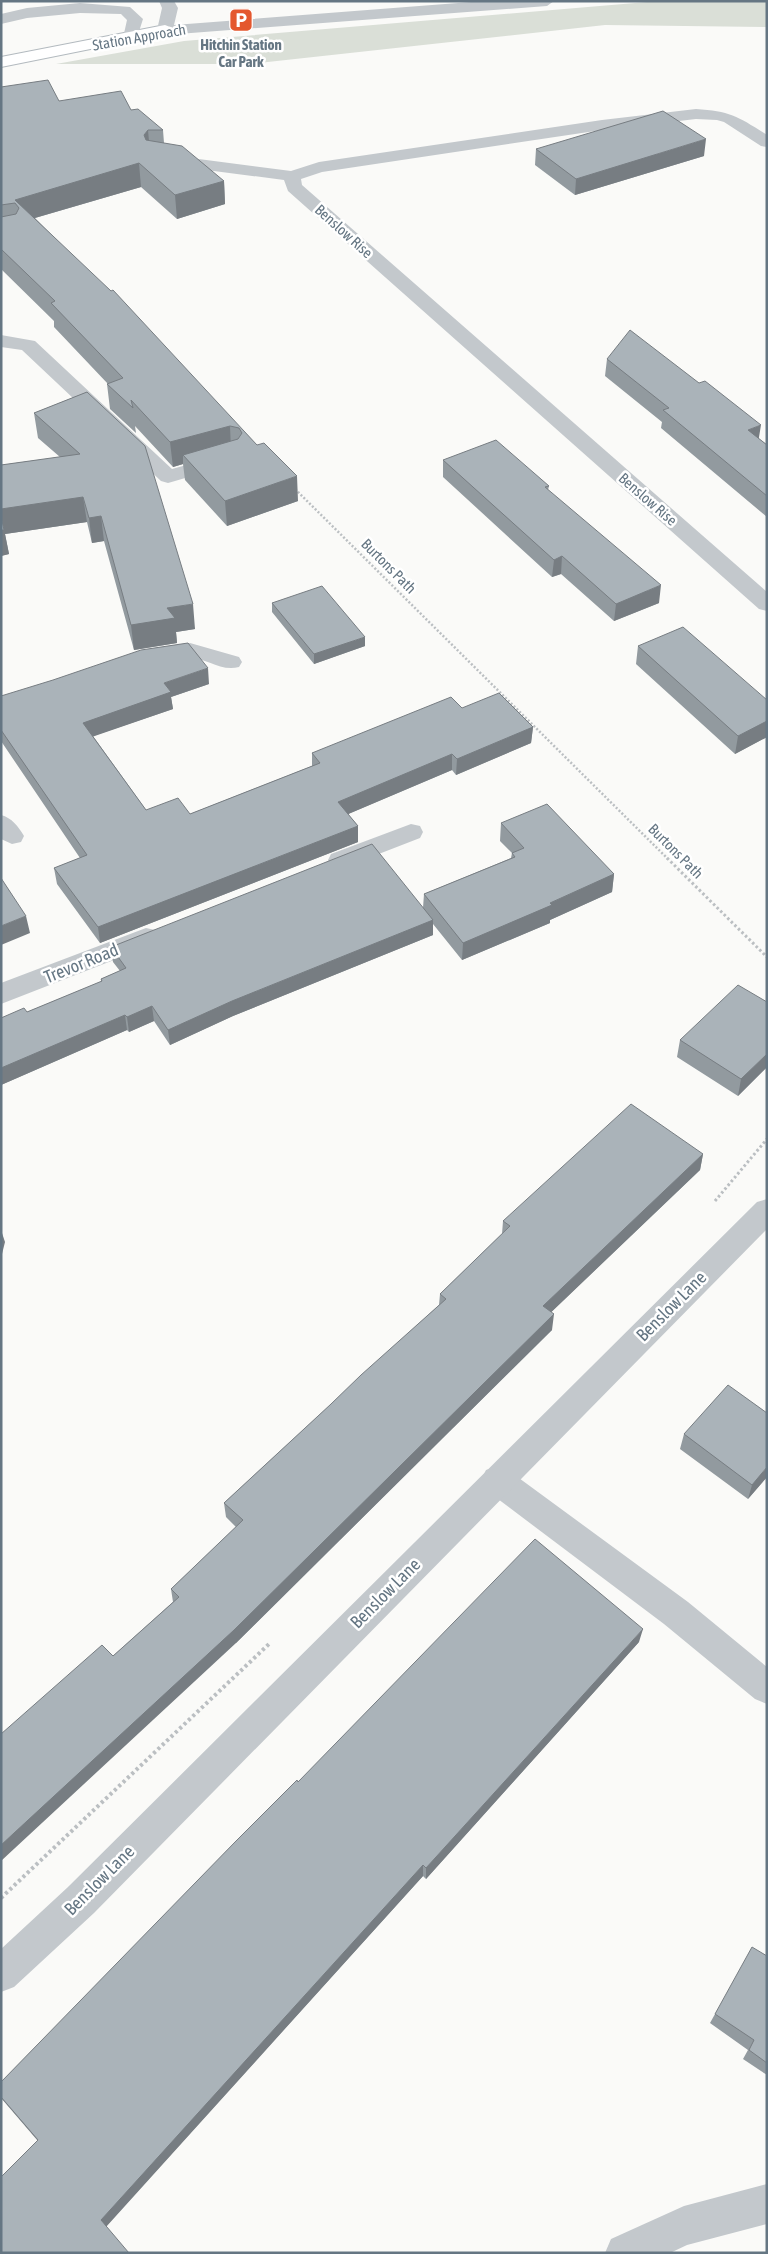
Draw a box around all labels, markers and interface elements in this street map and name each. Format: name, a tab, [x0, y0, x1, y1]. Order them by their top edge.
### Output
parking icon: Hitchin Station Car Park	[228, 7, 254, 33]
street label: Station Approach	[91, 20, 187, 54]
place label: Hitchin Station Car Park	[200, 36, 282, 70]
street label: Benslow Rise	[312, 201, 376, 261]
street label: Benslow Rise	[616, 469, 681, 529]
street label: Burtons Path	[358, 535, 420, 597]
street label: Burtons Path	[645, 820, 707, 882]
street label: Trevor Road	[41, 939, 121, 987]
street label: Benslow Lane	[632, 1267, 710, 1345]
street label: Benslow Lane	[346, 1554, 424, 1632]
street label: Benslow Lane	[60, 1841, 138, 1919]

